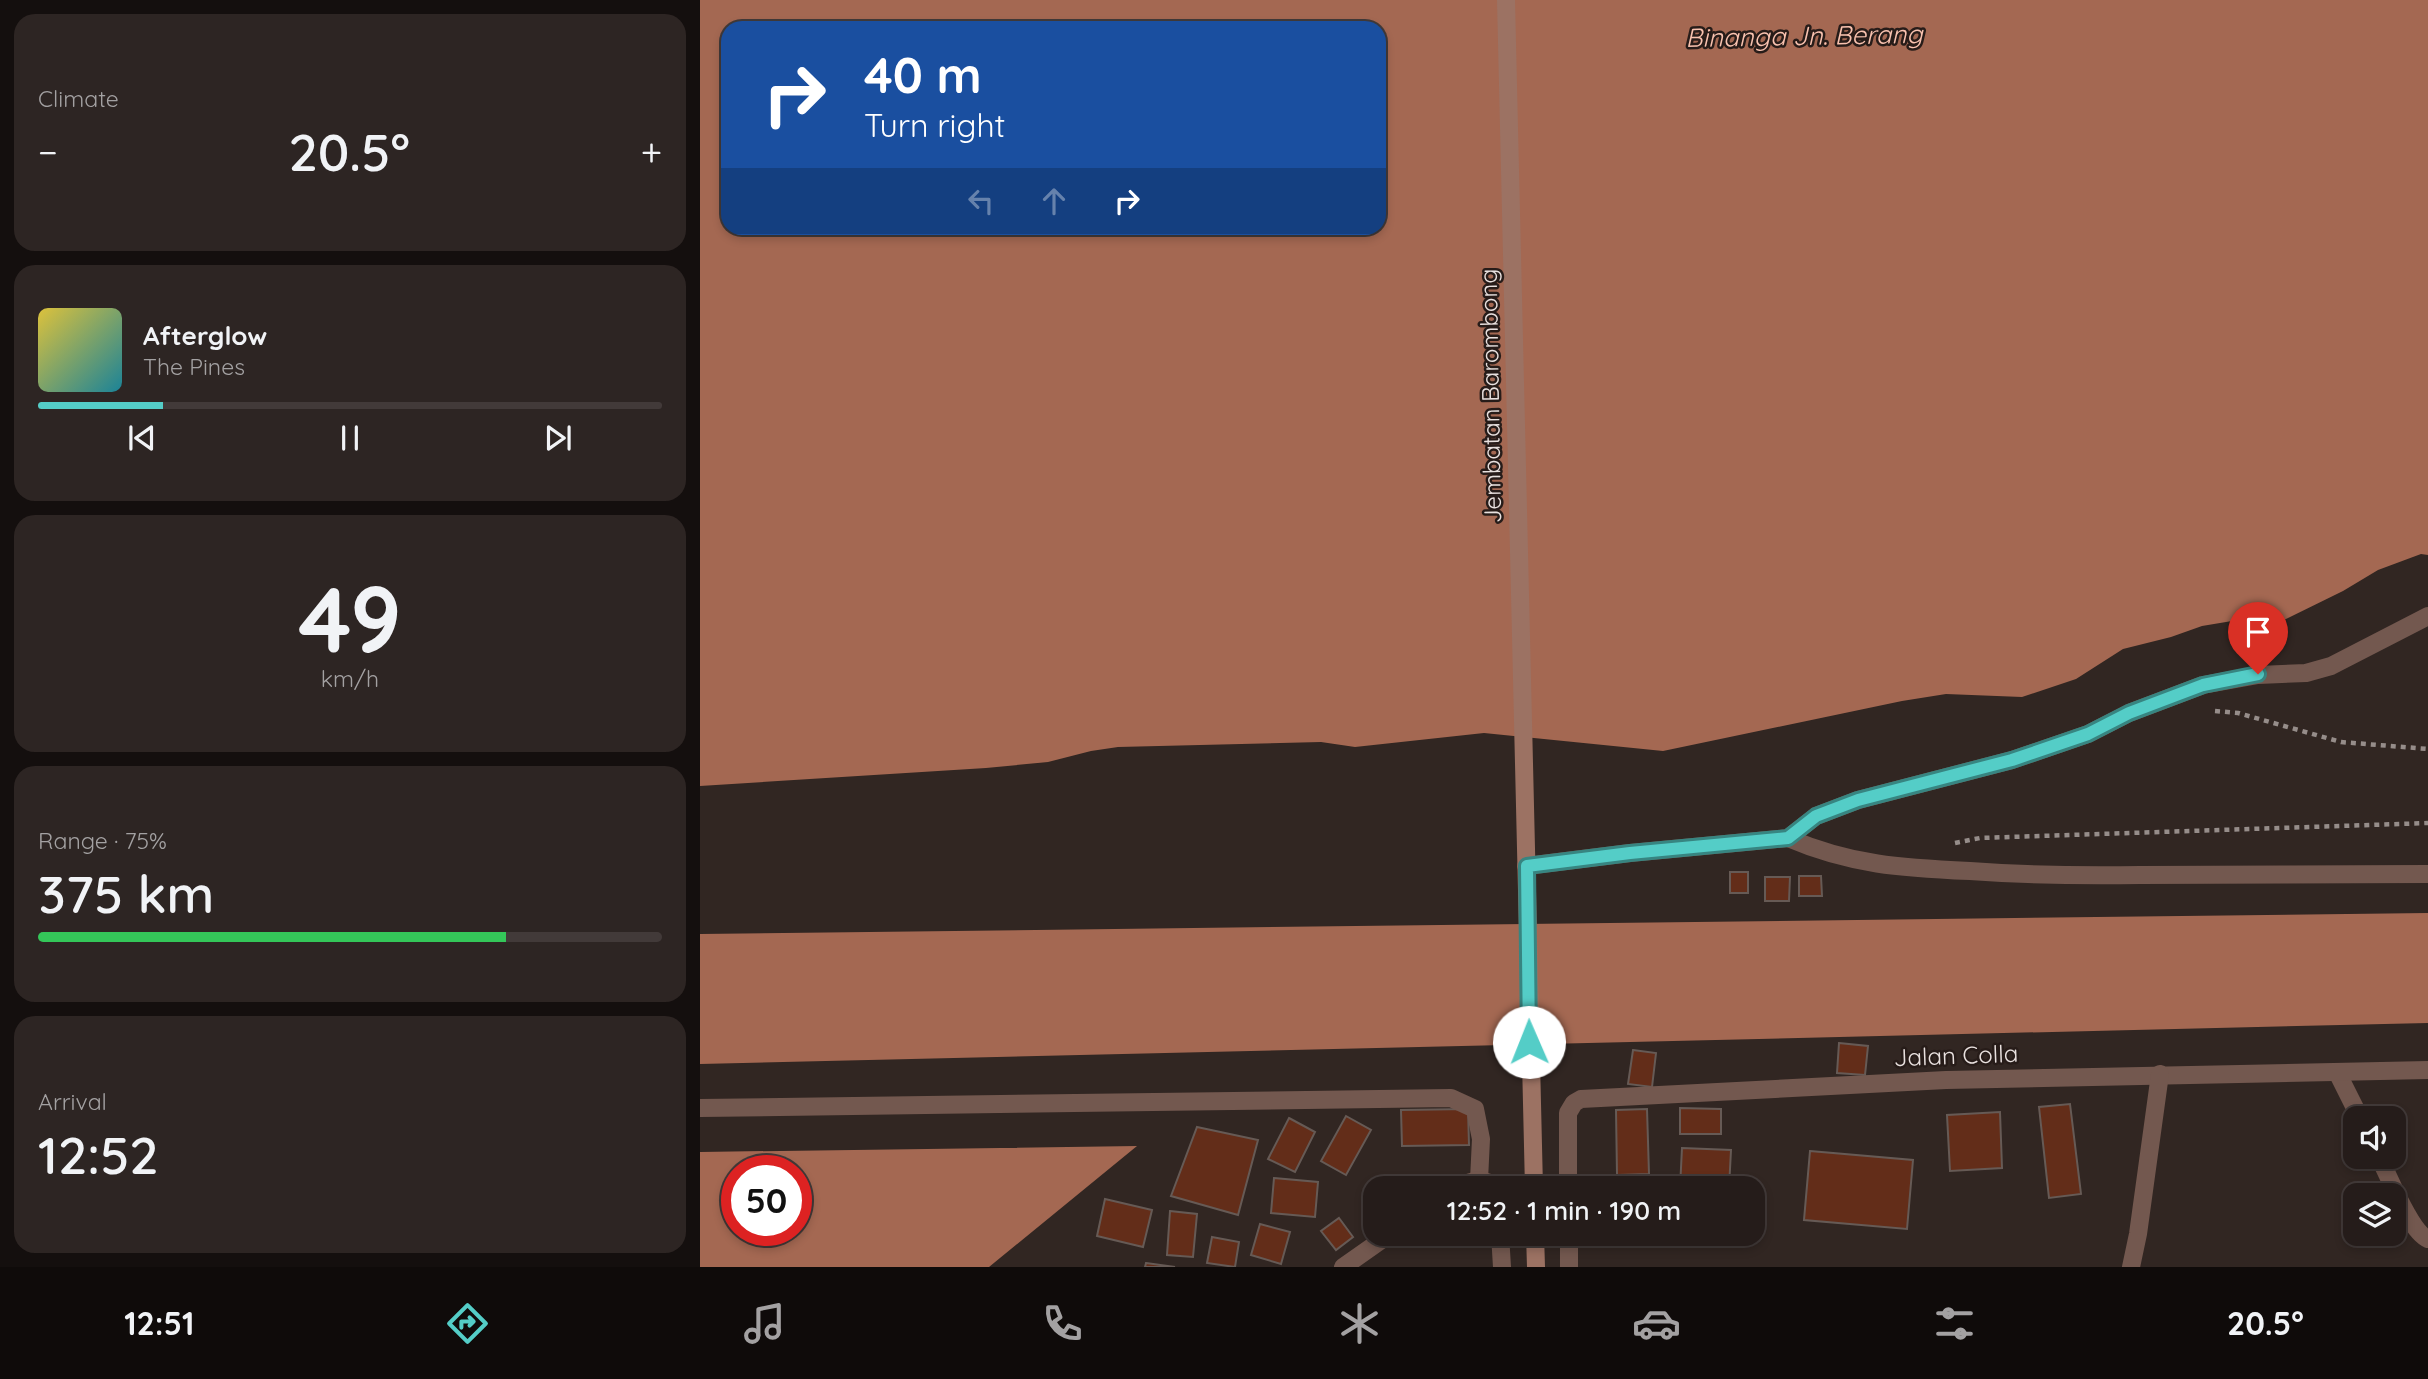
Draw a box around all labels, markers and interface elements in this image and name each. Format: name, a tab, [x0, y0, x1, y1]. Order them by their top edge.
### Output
water label: Binanga Jn. Berang	[1685, 17, 1925, 54]
text: 40 m	[864, 44, 982, 105]
icon: right	[749, 49, 840, 140]
text: Climate	[38, 84, 119, 113]
text: Turn right	[864, 105, 1005, 145]
text: 20.5°	[288, 119, 410, 184]
text: −	[38, 128, 58, 176]
text: +	[641, 128, 662, 176]
icon: left	[962, 182, 1000, 220]
icon: ahead	[1035, 182, 1073, 220]
icon: right	[1108, 182, 1146, 220]
street label: Jembatan Barombong	[1473, 269, 1507, 524]
text: Afterglow	[143, 319, 267, 352]
text: The Pines	[143, 352, 245, 381]
icon: previous	[123, 419, 161, 457]
icon: pause	[331, 419, 369, 457]
icon: next	[539, 419, 577, 457]
text: 49	[298, 561, 402, 675]
pin	[2228, 602, 2288, 674]
icon: arrive	[2239, 613, 2277, 651]
text: km/h	[321, 664, 379, 693]
text: Range · 75%	[38, 826, 167, 855]
text: 375 km	[38, 861, 214, 926]
position arrow	[1492, 1005, 1566, 1079]
street label: Jalan Colla	[1893, 1038, 2019, 1072]
text: Arrival	[38, 1087, 107, 1116]
map controls	[2343, 1106, 2406, 1246]
button: sound	[2343, 1106, 2406, 1169]
text: 12:52	[38, 1122, 159, 1187]
speed limit sign: 50	[721, 1155, 812, 1246]
button: layers	[2343, 1183, 2406, 1246]
text: 12:52 · 1 min · 190 m	[1447, 1194, 1681, 1227]
icon: directions	[443, 1299, 492, 1348]
icon: music	[740, 1299, 789, 1348]
icon: phone	[1038, 1299, 1087, 1348]
icon: climate	[1335, 1299, 1384, 1348]
icon: car	[1632, 1299, 1681, 1348]
icon: filters	[1930, 1299, 1979, 1348]
text: 12:51	[124, 1303, 194, 1343]
text: 20.5°	[2227, 1303, 2304, 1343]

